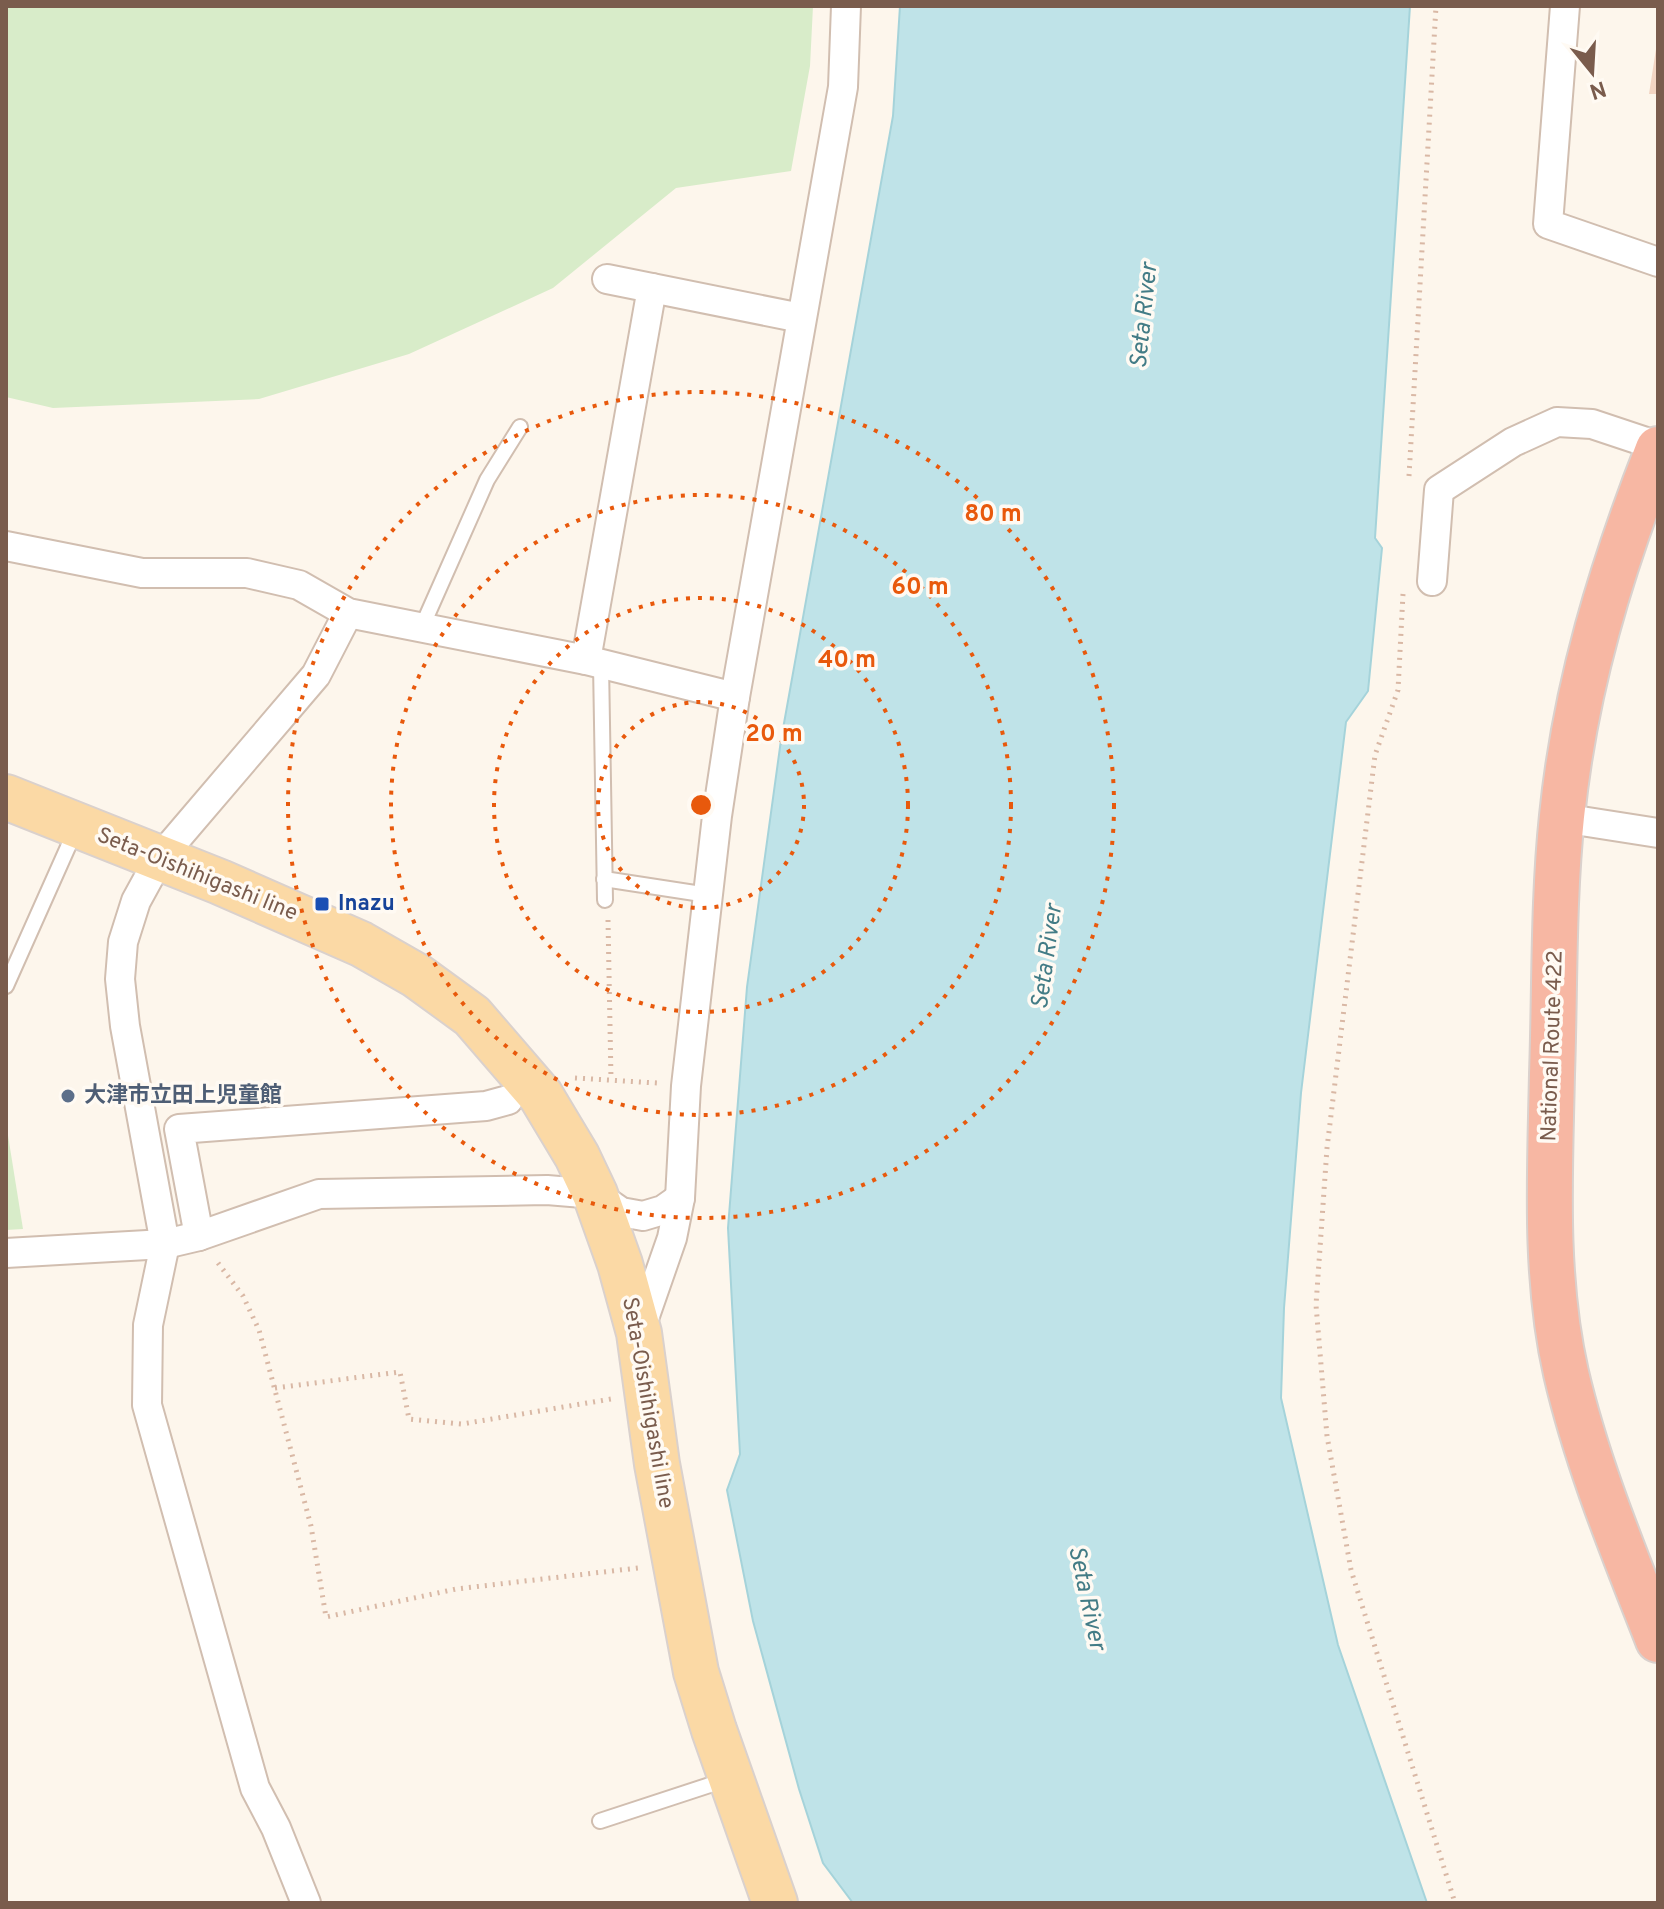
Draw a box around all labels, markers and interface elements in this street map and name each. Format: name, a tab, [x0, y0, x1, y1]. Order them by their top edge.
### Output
north arrow	[1552, 32, 1632, 112]
text: N	[1586, 73, 1609, 104]
water label: Seta River	[1125, 260, 1166, 370]
text: 80 m	[964, 500, 1022, 530]
text: 60 m	[891, 573, 949, 603]
text: 40 m	[818, 646, 876, 676]
text: 20 m	[745, 720, 803, 750]
centre of rings	[687, 791, 715, 819]
street label: Seta-Oishihigashi line	[93, 822, 301, 928]
place label: Inazu	[338, 891, 395, 918]
marker: Inazu	[313, 895, 331, 913]
water label: Seta River	[1026, 901, 1070, 1012]
street label: National Route 422	[1536, 950, 1570, 1142]
place label: 大津市立田上児童館	[84, 1083, 282, 1110]
marker: 大津市立田上児童館	[59, 1087, 77, 1105]
street label: Seta-Oishihigashi line	[615, 1295, 679, 1511]
water label: Seta River	[1060, 1543, 1112, 1655]

